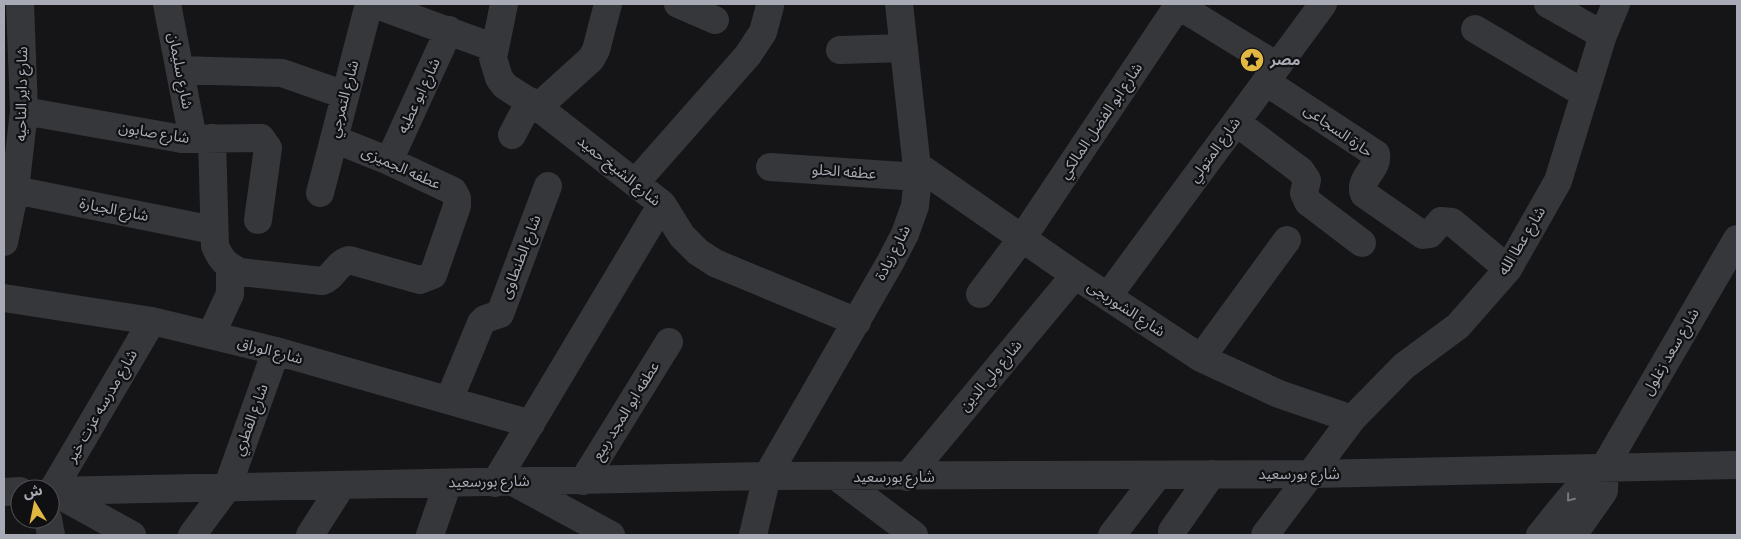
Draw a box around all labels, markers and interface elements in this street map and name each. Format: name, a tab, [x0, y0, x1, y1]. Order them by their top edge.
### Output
street label: شارع سليمان	[161, 31, 198, 111]
street label: شارع داير الناحيه	[11, 46, 34, 142]
place icon: مصر	[1239, 47, 1265, 73]
place label: مصر	[1269, 50, 1301, 71]
street label: شارع ابو عطيه	[392, 55, 447, 138]
street label: شارع التمرجي	[324, 58, 365, 140]
street label: شارع ابو الفضل المالكي	[1054, 59, 1149, 184]
street label: حارة السجاعى	[1299, 99, 1377, 163]
street label: شارع المتولي	[1184, 113, 1247, 188]
street label: شارع صابون	[117, 117, 191, 150]
street label: شارع الشيخ حميد	[572, 131, 665, 212]
street label: عطفه الجميزى	[358, 141, 444, 195]
street label: عطفه الحلو	[811, 159, 877, 185]
street label: شارع الجيارة	[77, 193, 151, 228]
street label: شارع عطا الله	[1493, 202, 1552, 280]
street label: شارع الطنطاوى	[495, 212, 548, 302]
street label: شارع زيادة	[870, 222, 917, 285]
street label: شارع الشوربجى	[1082, 276, 1169, 343]
street label: شارع سعد زغلول	[1638, 304, 1705, 400]
street label: شارع الوراق	[235, 332, 305, 371]
street label: شارع ولي الدين	[955, 335, 1028, 417]
street label: شارع مدرسه عزت خير	[61, 346, 144, 468]
street label: عطفه ابو المجد ربيع	[587, 357, 666, 465]
street label: شارع القطري	[228, 381, 275, 459]
street label: شارع بورسعيد	[1258, 464, 1340, 486]
street label: شارع بورسعيد	[853, 467, 935, 489]
street label: شارع بورسعيد	[448, 471, 530, 494]
north arrow	[10, 479, 60, 529]
text: ش	[22, 481, 44, 504]
one-way arrow	[1567, 492, 1575, 501]

